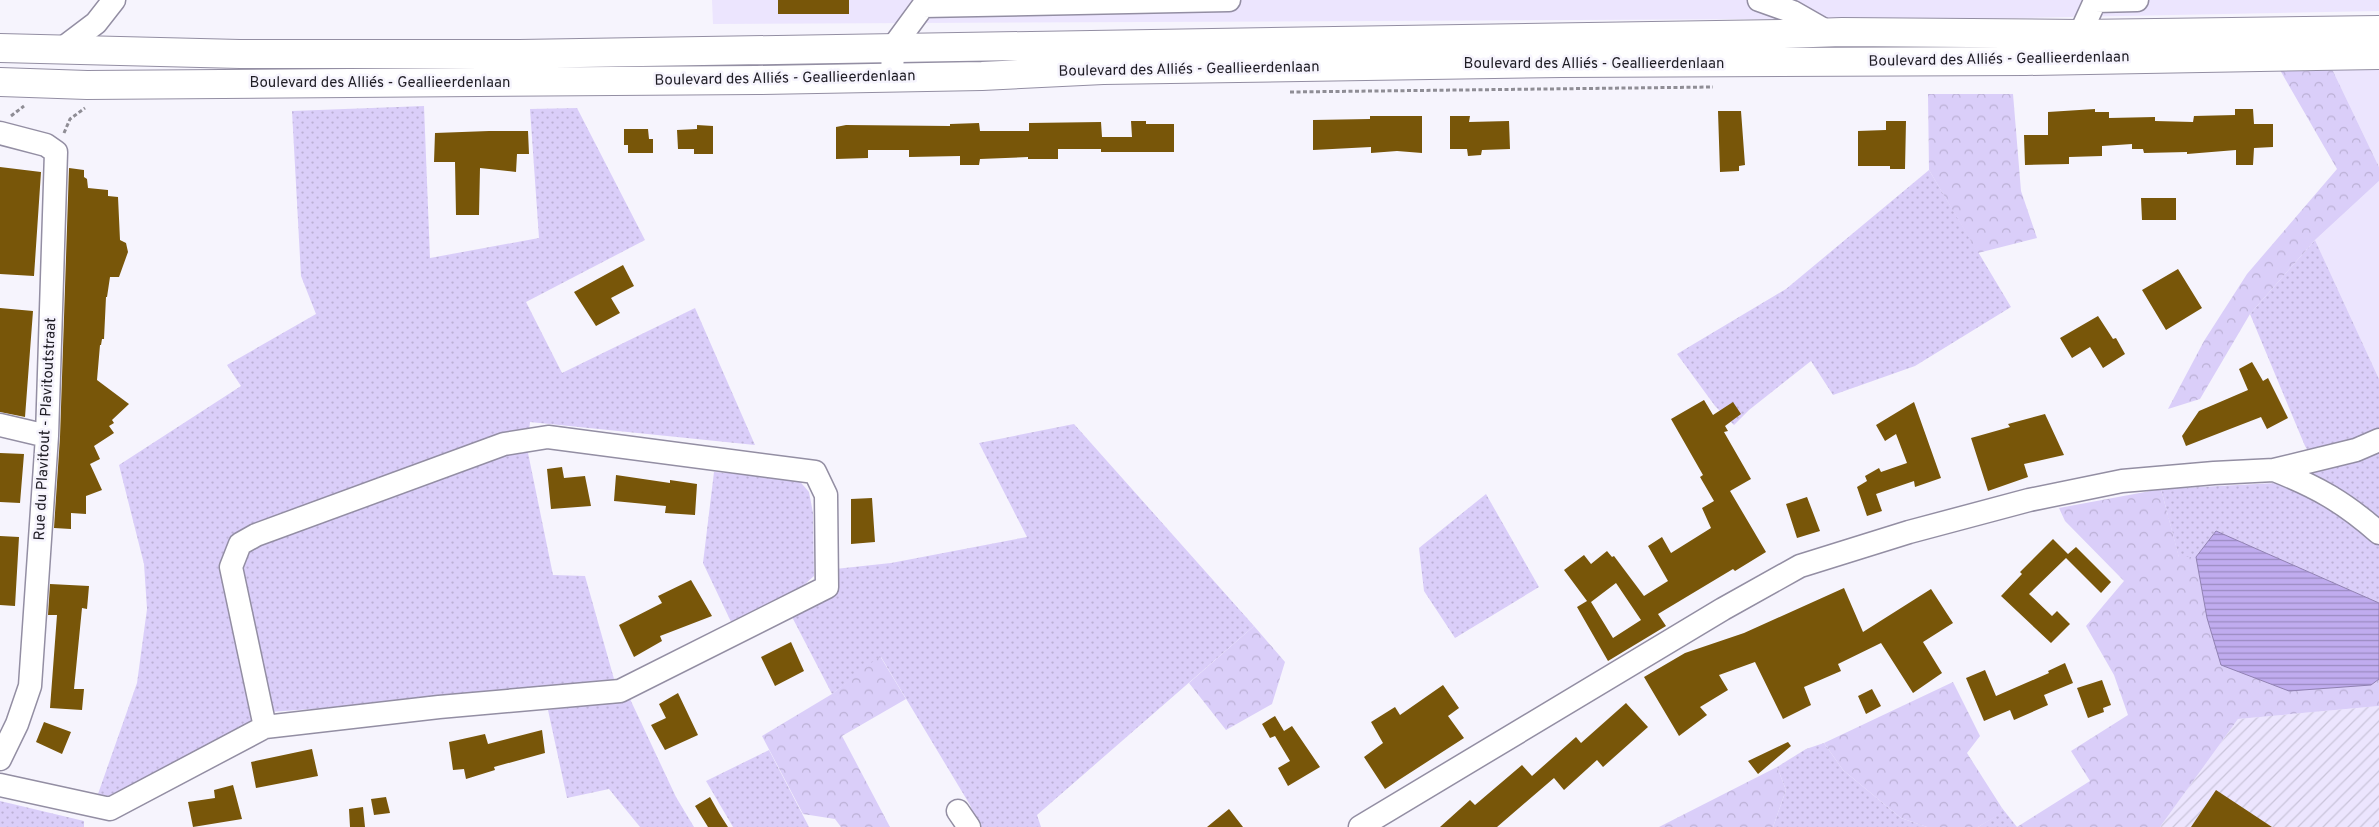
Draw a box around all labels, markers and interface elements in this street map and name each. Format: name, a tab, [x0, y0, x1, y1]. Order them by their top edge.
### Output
street label: Boulevard des Alliés - Geallieerdenlaan	[1868, 48, 2130, 72]
street label: Boulevard des Alliés - Geallieerdenlaan	[1463, 55, 1725, 74]
street label: Boulevard des Alliés - Geallieerdenlaan	[1058, 58, 1320, 82]
street label: Boulevard des Alliés - Geallieerdenlaan	[654, 67, 916, 91]
street label: Boulevard des Alliés - Geallieerdenlaan	[249, 74, 511, 93]
street label: Rue du Plavitout - Plavitoutstraat	[31, 317, 61, 541]

